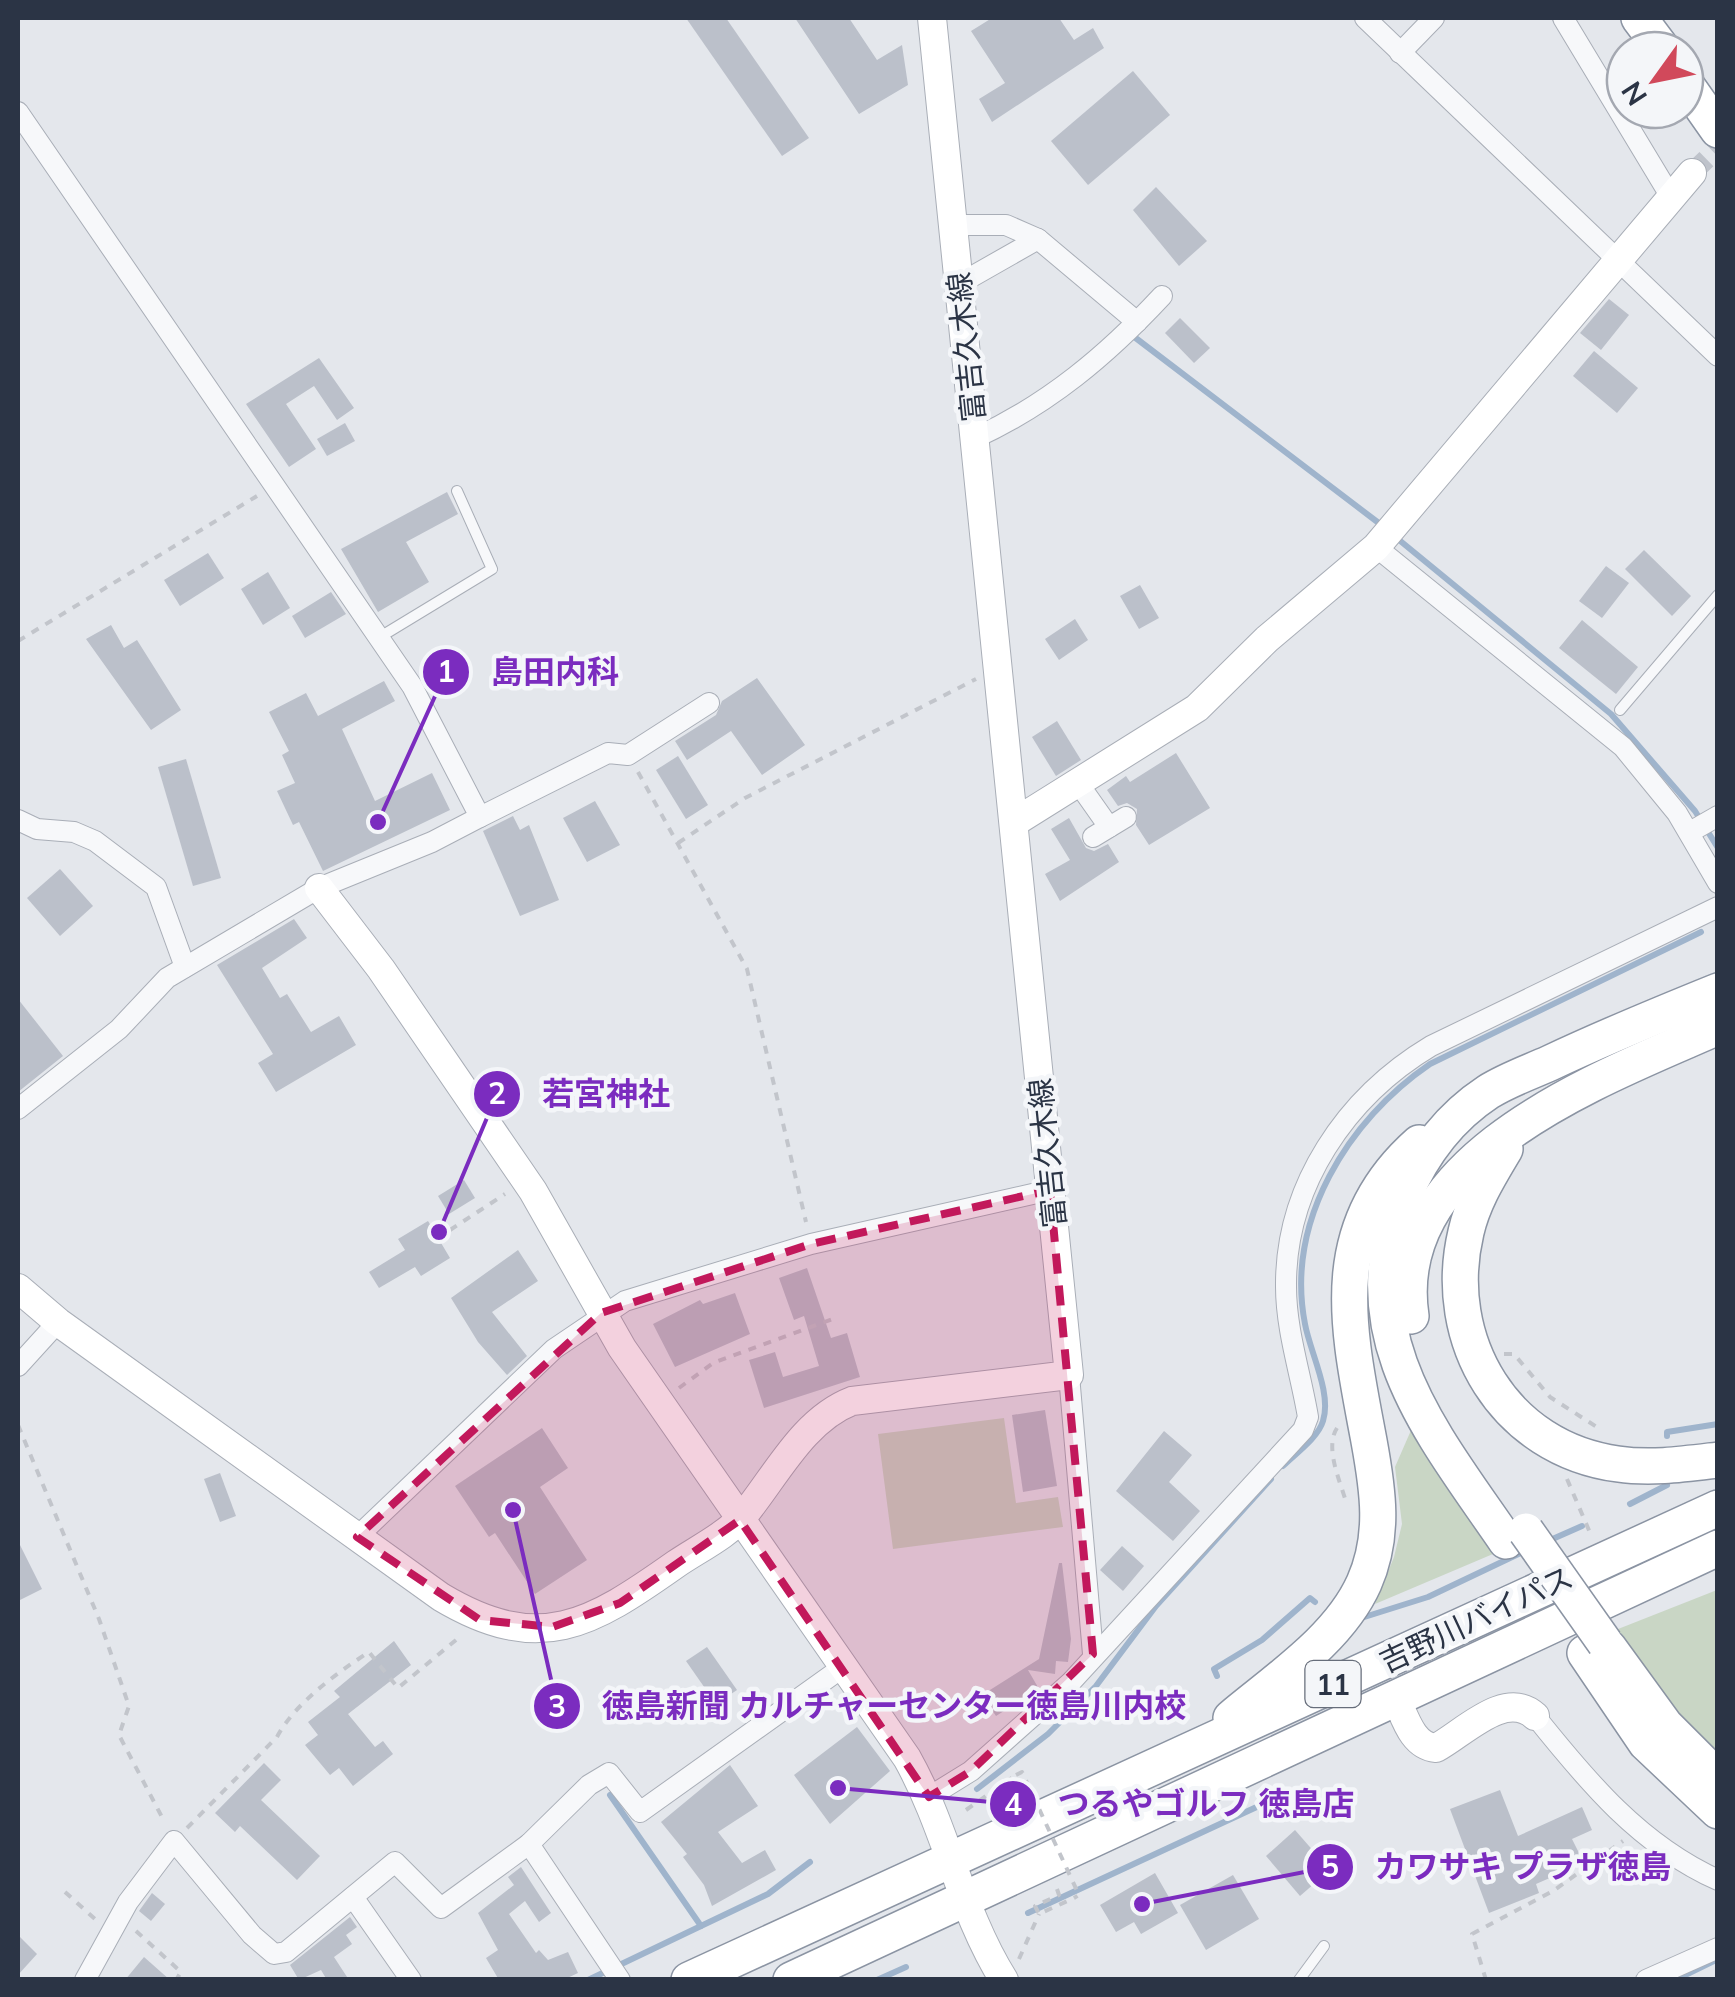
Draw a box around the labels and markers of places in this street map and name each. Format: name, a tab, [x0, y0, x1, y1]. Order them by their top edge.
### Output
callout: 島田内科	[421, 641, 639, 703]
callout: 若宮神社	[472, 1063, 690, 1125]
callout: 徳島新聞 カルチャーセンター徳島川内校	[532, 1675, 1206, 1737]
callout: つるやゴルフ 徳島店	[988, 1773, 1375, 1835]
callout: カワサキ プラザ徳島	[1305, 1836, 1691, 1898]

